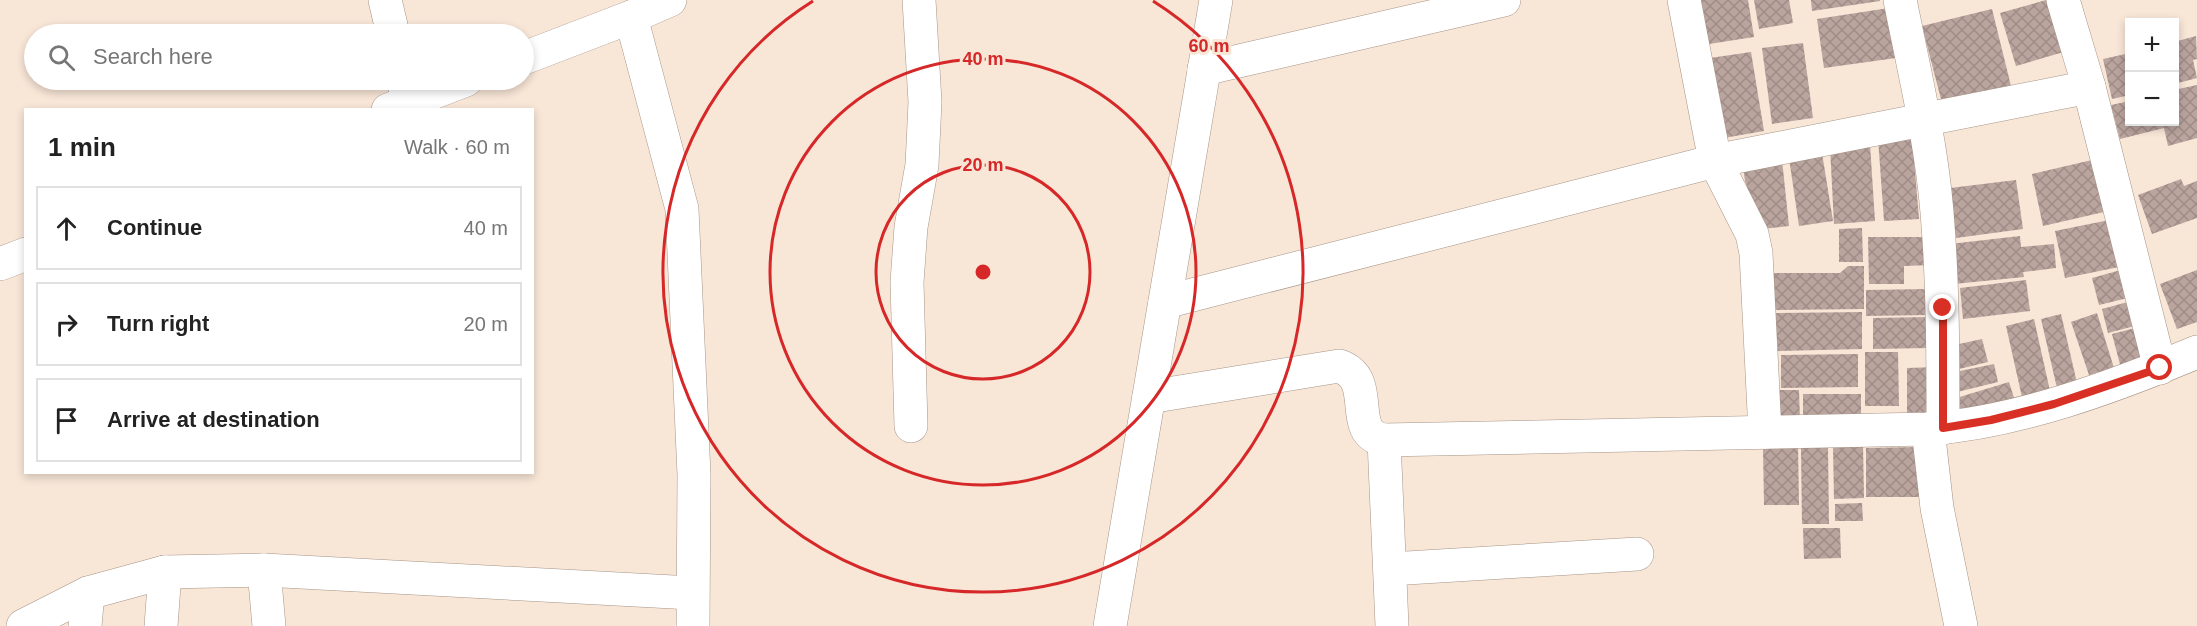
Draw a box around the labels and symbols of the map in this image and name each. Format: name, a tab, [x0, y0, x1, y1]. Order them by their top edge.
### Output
text: 60 m	[1188, 36, 1230, 56]
text: 40 m	[962, 49, 1004, 69]
text: 20 m	[962, 155, 1004, 175]
centre of rings	[973, 262, 993, 282]
route end	[1929, 294, 1955, 320]
route start	[2146, 354, 2172, 380]

